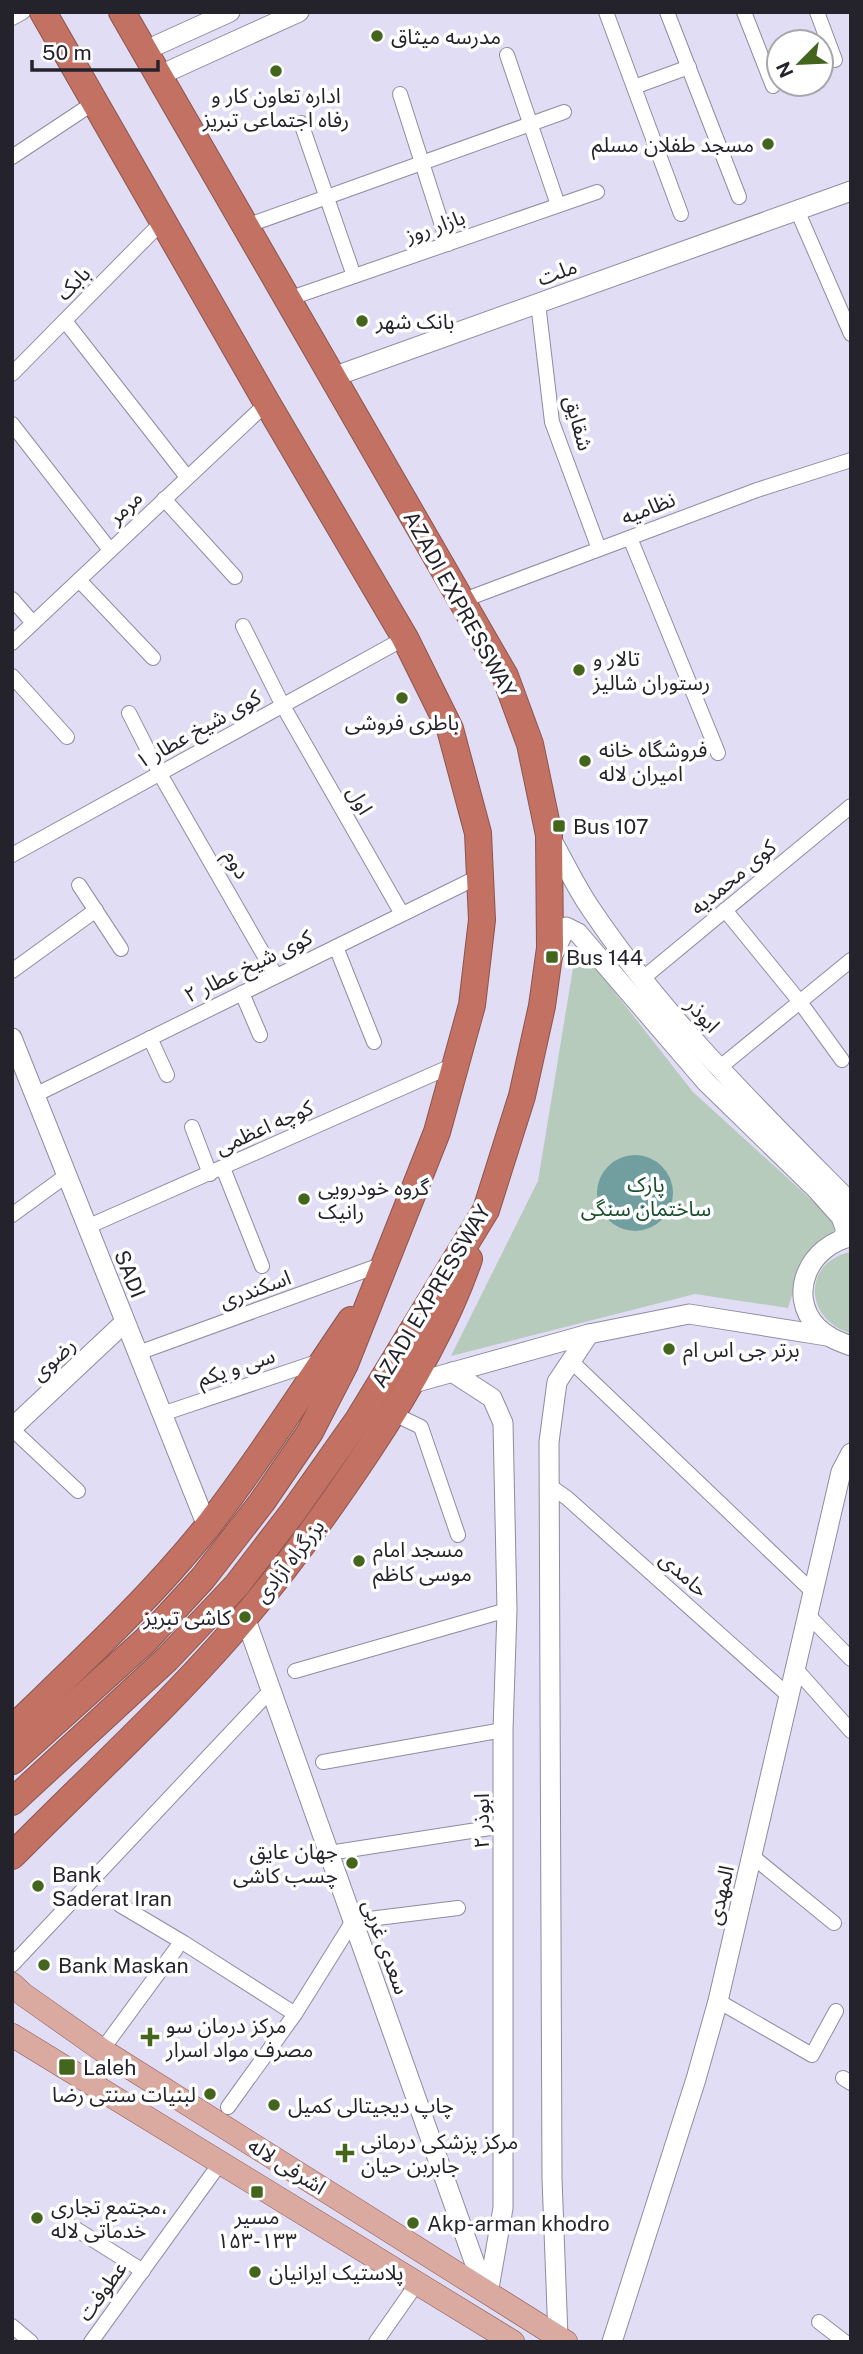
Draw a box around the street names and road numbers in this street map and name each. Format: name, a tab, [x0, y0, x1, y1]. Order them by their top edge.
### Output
street label: بازار روز	[401, 204, 468, 248]
street label: ملت	[534, 253, 580, 291]
street label: بابک	[51, 261, 95, 305]
street label: شقایق	[559, 393, 598, 454]
street label: مرمر	[102, 485, 147, 530]
street label: نظامیه	[618, 486, 678, 530]
street label: AZADI EXPRESSWAY	[398, 506, 522, 702]
street label: کوی شیخ عطار ۱	[131, 684, 267, 776]
street label: اول	[342, 781, 378, 819]
street label: کوی محمدیه	[685, 834, 781, 920]
street label: دوم	[215, 845, 255, 885]
street label: کوی شیخ عطار ۲	[180, 924, 318, 1010]
street label: ابوذر	[680, 992, 725, 1038]
street label: کوچه اعظمی	[211, 1094, 317, 1161]
street label: AZADI EXPRESSWAY	[366, 1200, 496, 1392]
street label: SADI	[109, 1247, 151, 1301]
street label: اسکندری	[216, 1265, 294, 1313]
street label: رضوی	[25, 1332, 81, 1386]
street label: سی و یکم	[194, 1343, 279, 1394]
street label: بزرگراه آزادی	[249, 1514, 329, 1608]
street label: حامدی	[655, 1546, 713, 1602]
street label: ابوذر ۲	[469, 1793, 494, 1849]
street label: المهدی	[701, 1863, 739, 1927]
street label: سعدی غربی	[357, 1896, 415, 1998]
street label: اشرفی لاله	[243, 2132, 331, 2200]
street label: عطوفت	[72, 2256, 132, 2326]

